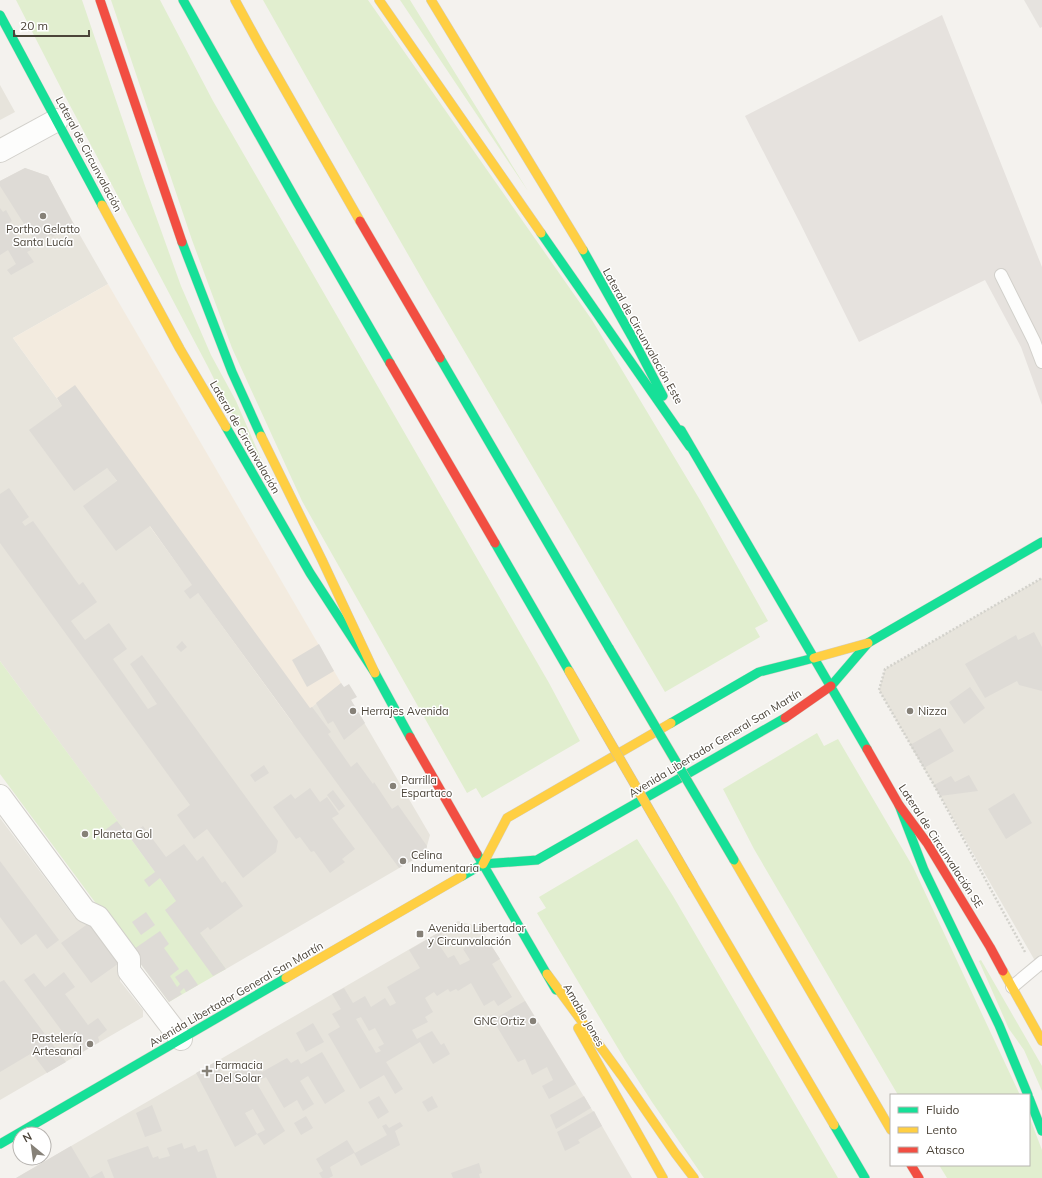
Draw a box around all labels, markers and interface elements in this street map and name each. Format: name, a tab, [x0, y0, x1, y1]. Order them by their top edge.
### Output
scale bar	[14, 12, 89, 38]
text: 20 m	[20, 18, 48, 33]
street label: Lateral de Circunvalación	[53, 94, 125, 214]
marker: Portho Gelatto Santa Lucía	[38, 211, 48, 221]
place label: Portho Gelatto Santa Lucía	[6, 222, 80, 249]
street label: Lateral de Circunvalación Este	[600, 266, 686, 406]
street label: Lateral de Circunvalación	[207, 378, 283, 496]
street label: Avenida Libertador General San Martín	[626, 686, 804, 800]
place label: Herrajes Avenida	[361, 704, 449, 718]
place label: Nizza	[918, 704, 947, 718]
marker: Herrajes Avenida	[348, 706, 358, 716]
marker: Nizza	[905, 706, 915, 716]
place label: Parrilla Espartaco	[401, 773, 452, 800]
marker: Parrilla Espartaco	[388, 781, 398, 791]
street label: Lateral de Circunvalación SE	[896, 782, 986, 910]
place label: Planeta Gol	[93, 827, 152, 841]
marker: Planeta Gol	[80, 829, 90, 839]
place label: Celina Indumentaria	[411, 848, 479, 875]
marker: Celina Indumentaria	[398, 856, 408, 866]
place label: Avenida Libertador y Circunvalación	[428, 921, 525, 948]
marker: Avenida Libertador y Circunvalación	[415, 929, 425, 939]
street label: Avenida Libertador General San Martín	[146, 938, 326, 1050]
street label: Amable Jones	[560, 981, 608, 1049]
place label: GNC Ortiz	[473, 1014, 525, 1028]
marker: GNC Ortiz	[528, 1016, 538, 1026]
place label: Pastelería Artesanal	[32, 1031, 82, 1058]
marker: Pastelería Artesanal	[85, 1039, 95, 1049]
place label: Farmacia Del Solar	[215, 1058, 262, 1085]
marker: Farmacia Del Solar	[202, 1066, 212, 1076]
legend	[890, 1094, 1030, 1166]
text: Fluido	[926, 1102, 960, 1117]
text: Lento	[926, 1122, 957, 1137]
north arrow	[12, 1126, 52, 1166]
text: N	[20, 1129, 34, 1145]
text: Atasco	[926, 1142, 965, 1157]

